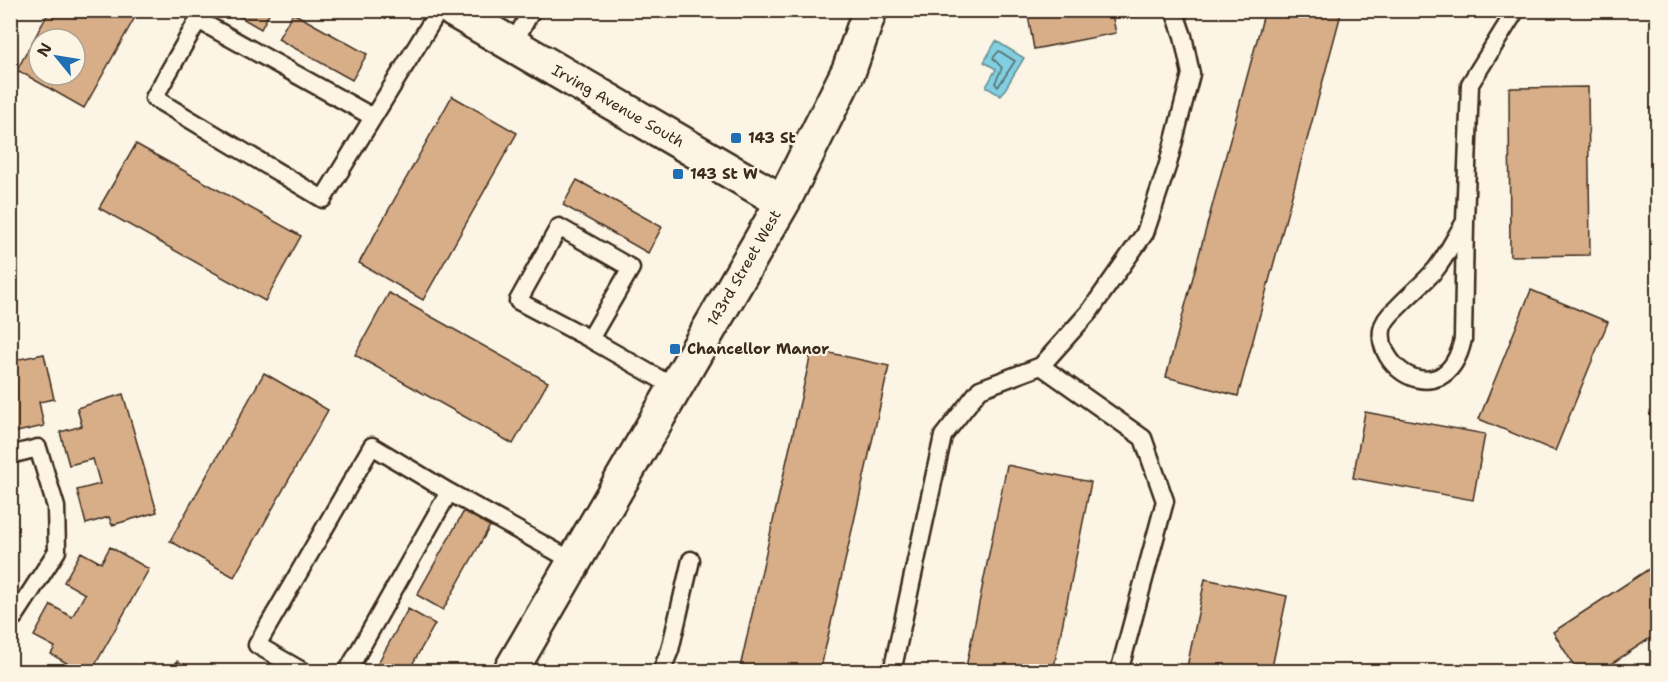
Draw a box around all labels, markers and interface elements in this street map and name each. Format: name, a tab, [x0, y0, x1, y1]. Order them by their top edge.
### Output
north arrow	[27, 27, 87, 87]
text: N	[32, 39, 57, 60]
street label: Irving Avenue South	[548, 60, 688, 152]
place label: 143 St	[748, 128, 796, 148]
marker: 143 St	[729, 131, 743, 145]
place label: 143 St W	[690, 164, 758, 184]
marker: 143 St W	[671, 167, 685, 181]
street label: 143rd Street West	[703, 206, 785, 330]
place label: Chancellor Manor	[687, 339, 829, 359]
marker: Chancellor Manor	[668, 342, 682, 356]

